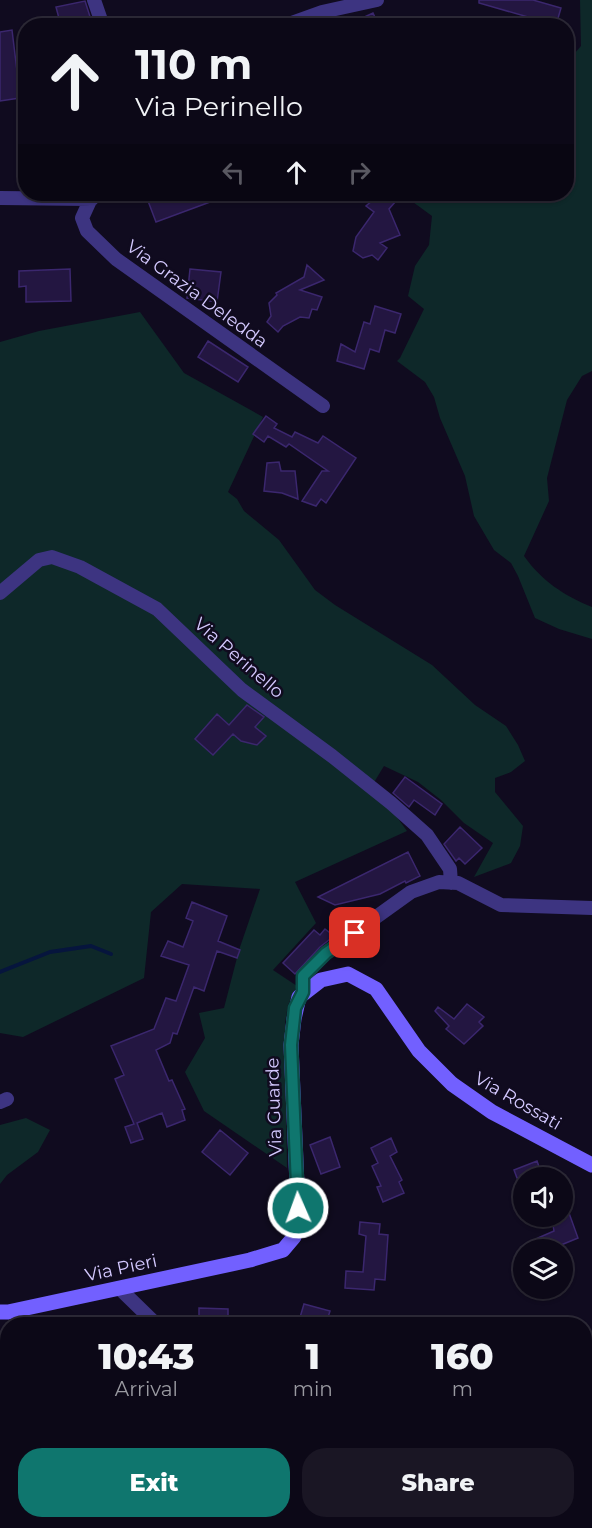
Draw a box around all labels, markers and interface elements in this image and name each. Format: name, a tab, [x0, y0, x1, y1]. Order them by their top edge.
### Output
text: 110 m	[135, 38, 252, 90]
icon: ahead	[36, 42, 114, 120]
text: Via Perinello	[135, 90, 303, 123]
icon: left	[217, 156, 250, 189]
icon: ahead	[280, 156, 313, 189]
icon: right	[343, 156, 376, 189]
street label: Via Grazia Deledda	[122, 235, 272, 353]
street label: Via Perinello	[190, 613, 288, 703]
pin	[329, 907, 380, 958]
icon: arrive	[338, 916, 371, 949]
street label: Via Guarde	[261, 1057, 287, 1157]
street label: Via Rossati	[470, 1067, 566, 1135]
map controls	[513, 1167, 573, 1299]
button: sound	[513, 1167, 573, 1227]
position arrow	[266, 1176, 330, 1240]
button: layers	[513, 1239, 573, 1299]
street label: Via Pieri	[83, 1250, 159, 1286]
text: 10:43	[98, 1334, 194, 1378]
text: 1	[305, 1334, 320, 1378]
text: 160	[431, 1334, 494, 1378]
text: Arrival	[115, 1377, 178, 1401]
text: min	[293, 1377, 333, 1401]
text: m	[452, 1377, 473, 1401]
button: Exit	[18, 1448, 290, 1517]
button: Share	[302, 1448, 574, 1517]

